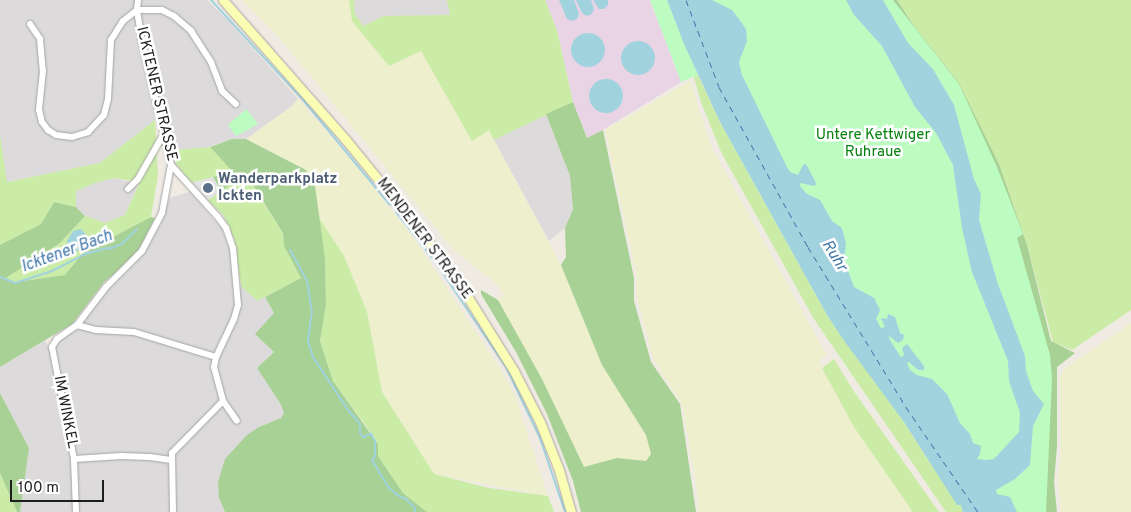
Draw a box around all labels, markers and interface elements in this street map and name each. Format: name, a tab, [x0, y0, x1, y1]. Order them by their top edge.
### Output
street label: ICKTENER STRASSE	[132, 25, 180, 163]
park label: Untere Kettwiger Ruhraue	[816, 126, 930, 161]
place label: Wanderparkplatz Ickten	[218, 170, 337, 205]
street label: MENDENER STRASSE	[372, 175, 476, 303]
marker: Wanderparkplatz Ickten	[202, 182, 214, 194]
water label: Icktener Bach	[19, 227, 115, 277]
water label: Ruhr	[817, 237, 851, 275]
street label: IM WINKEL	[49, 374, 81, 450]
scale bar	[12, 470, 106, 502]
text: 100 m	[18, 479, 59, 498]

